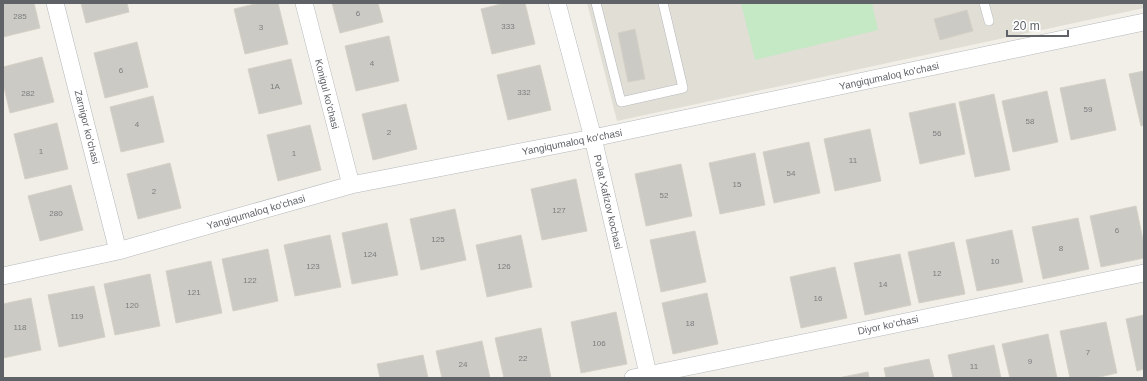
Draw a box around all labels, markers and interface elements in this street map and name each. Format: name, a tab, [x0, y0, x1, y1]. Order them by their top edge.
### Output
house number: 6	[356, 9, 361, 18]
house number: 285	[13, 12, 27, 21]
scale bar	[1007, 12, 1068, 38]
text: 20 m	[1013, 19, 1040, 33]
house number: 333	[501, 22, 515, 31]
house number: 3	[259, 23, 264, 32]
street label: Konigul ko'chasi	[313, 58, 341, 130]
house number: 4	[370, 59, 375, 68]
street label: Yangiqumaloq ko'chasi	[838, 60, 940, 92]
house number: 6	[119, 66, 124, 75]
house number: 1A	[270, 82, 281, 91]
house number: 332	[517, 88, 531, 97]
house number: 282	[21, 89, 35, 98]
street label: Zarnigor ko'chasi	[72, 89, 102, 165]
house number: 59	[1084, 105, 1093, 114]
house number: 58	[1026, 117, 1035, 126]
house number: 4	[135, 120, 140, 129]
street label: Yangiqumaloq ko'chasi	[521, 127, 623, 157]
house number: 2	[387, 128, 392, 137]
house number: 56	[933, 129, 942, 138]
house number: 1	[39, 147, 44, 156]
house number: 1	[292, 149, 297, 158]
street label: Po'lat Xafizov kochasi	[592, 154, 624, 250]
house number: 11	[849, 156, 858, 165]
house number: 54	[787, 169, 796, 178]
house number: 15	[733, 180, 742, 189]
house number: 2	[152, 187, 157, 196]
house number: 52	[660, 191, 669, 200]
street label: Yangiqumaloq ko'chasi	[206, 193, 306, 231]
house number: 127	[552, 206, 566, 215]
house number: 280	[49, 209, 63, 218]
house number: 6	[1115, 226, 1120, 235]
house number: 125	[431, 235, 445, 244]
house number: 8	[1059, 244, 1064, 253]
house number: 124	[363, 250, 377, 259]
house number: 10	[991, 257, 1000, 266]
house number: 123	[306, 262, 320, 271]
house number: 126	[497, 262, 511, 271]
house number: 12	[933, 269, 942, 278]
house number: 122	[243, 276, 257, 285]
house number: 14	[879, 280, 888, 289]
house number: 121	[187, 288, 201, 297]
house number: 16	[814, 294, 823, 303]
house number: 120	[125, 301, 139, 310]
house number: 119	[71, 312, 84, 321]
street label: Diyor ko'chasi	[857, 313, 919, 337]
house number: 18	[686, 319, 695, 328]
house number: 118	[14, 323, 27, 332]
house number: 106	[592, 339, 606, 348]
house number: 7	[1086, 348, 1091, 357]
house number: 22	[519, 354, 528, 363]
house number: 9	[1028, 357, 1033, 366]
house number: 24	[459, 360, 468, 369]
house number: 11	[970, 362, 979, 371]

